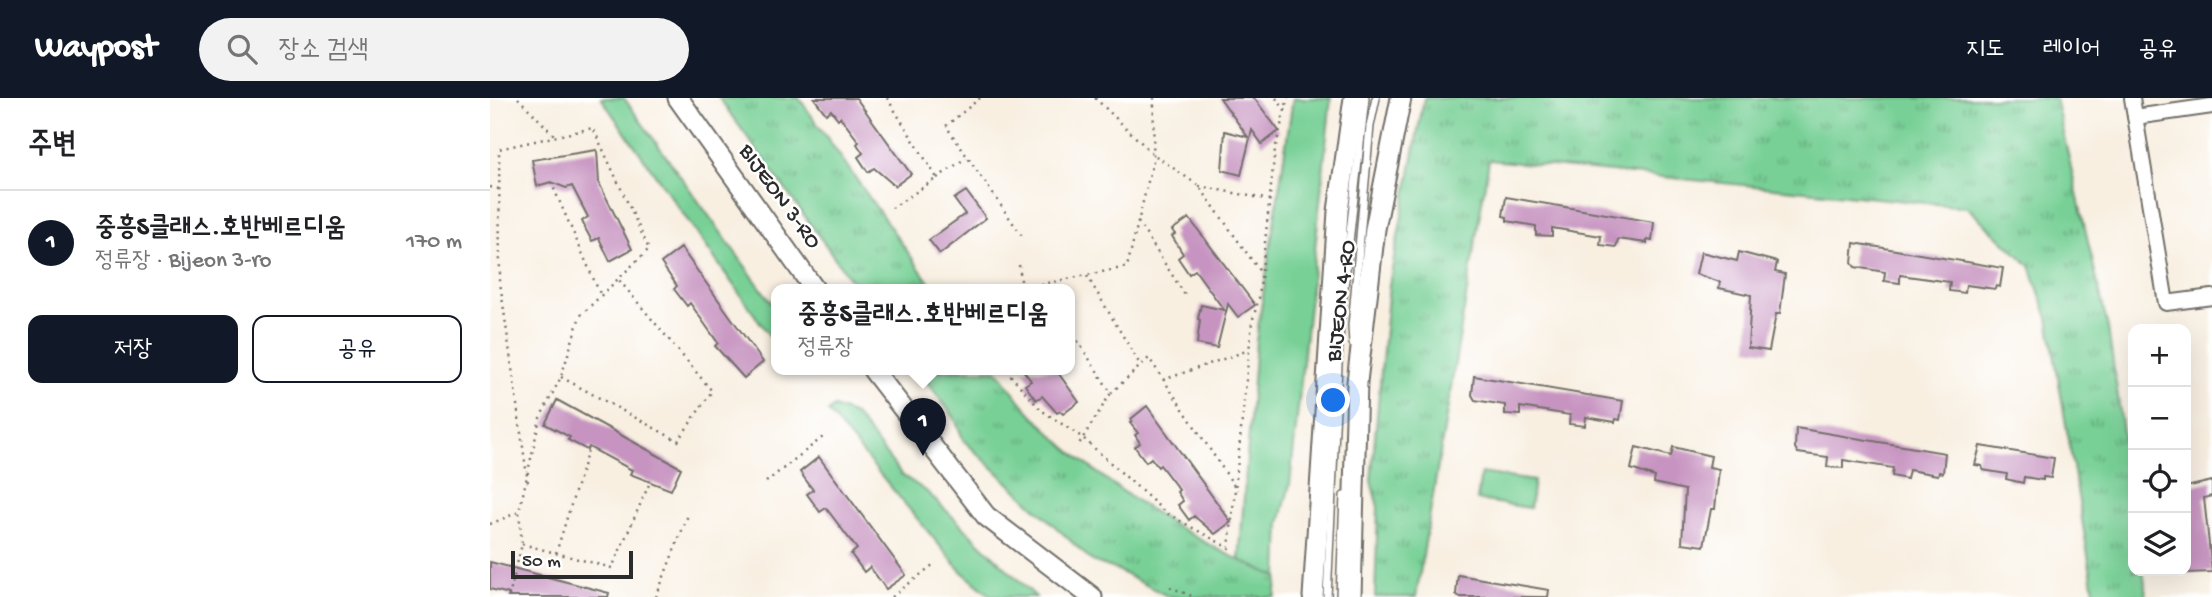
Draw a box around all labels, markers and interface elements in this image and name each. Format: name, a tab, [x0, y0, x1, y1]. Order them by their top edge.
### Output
search box	[199, 18, 689, 81]
text: Waypost	[35, 30, 157, 68]
icon: search	[223, 30, 261, 68]
text: 장소 검색	[279, 36, 368, 67]
text: 지도	[1966, 36, 2004, 65]
text: 레이어	[2042, 36, 2100, 65]
text: 공유	[2138, 36, 2177, 65]
text: 주변	[28, 129, 76, 164]
street label: BIJEON 3-RO	[731, 138, 826, 255]
text: 중흥S클래스.호반베르디움	[95, 214, 345, 245]
text: 1	[46, 229, 56, 256]
text: 170 m	[406, 229, 462, 256]
street label: BIJEON 4-RO	[1321, 239, 1363, 364]
text: 정류장 · Bijeon 3-ro	[95, 248, 272, 275]
popup	[771, 284, 1075, 375]
text: 중흥S클래스.호반베르디움	[798, 301, 1048, 332]
button: 저장	[28, 315, 238, 383]
button: 공유	[252, 315, 462, 383]
map controls	[2128, 324, 2191, 576]
button: +	[2128, 324, 2191, 387]
text: 정류장	[798, 335, 853, 362]
your location	[1316, 383, 1350, 417]
button: −	[2128, 387, 2191, 450]
pin: 1	[900, 398, 946, 456]
button: locate	[2128, 450, 2191, 513]
button: layers	[2128, 513, 2191, 576]
scale bar	[511, 548, 634, 580]
text: 50 m	[522, 551, 561, 574]

